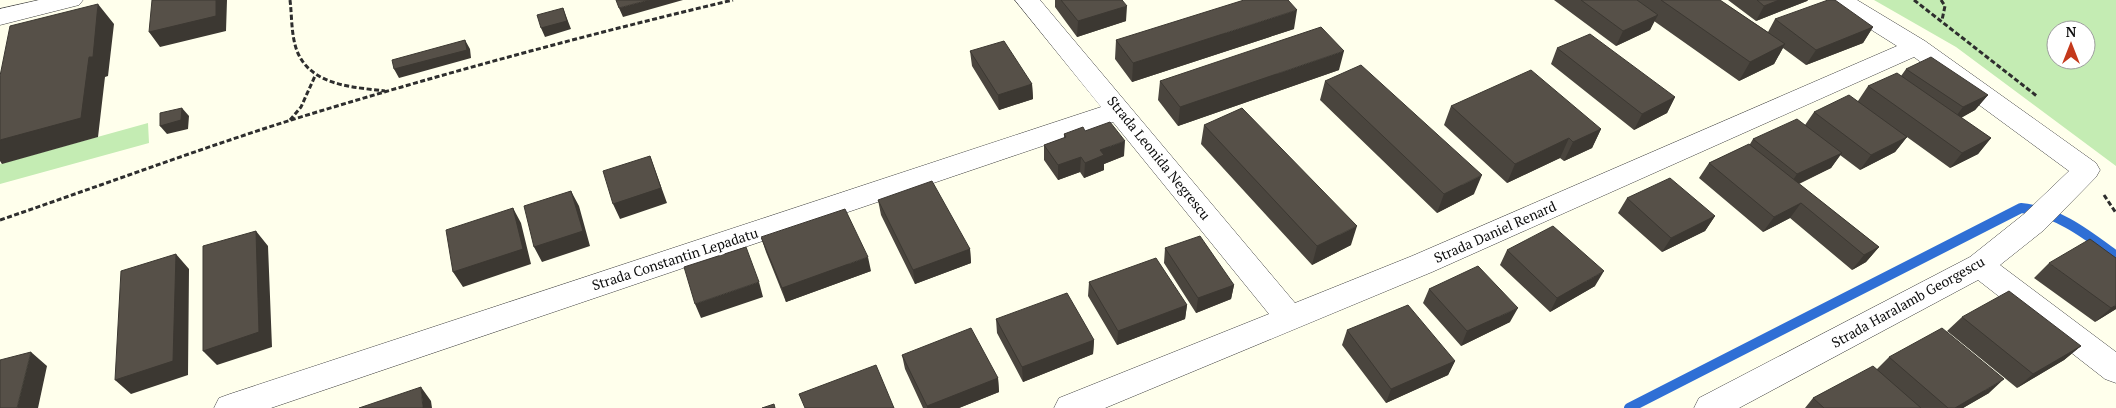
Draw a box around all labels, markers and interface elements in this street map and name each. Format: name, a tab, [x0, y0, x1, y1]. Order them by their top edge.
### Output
north arrow	[2046, 20, 2096, 70]
text: N	[2066, 22, 2077, 41]
street label: Strada Leonida Negrescu	[1103, 92, 1215, 224]
street label: Strada Daniel Renard	[1431, 196, 1559, 267]
street label: Strada Constantin Lepadatu	[589, 223, 760, 294]
street label: Strada Haralamb Georgescu	[1828, 251, 1988, 352]

